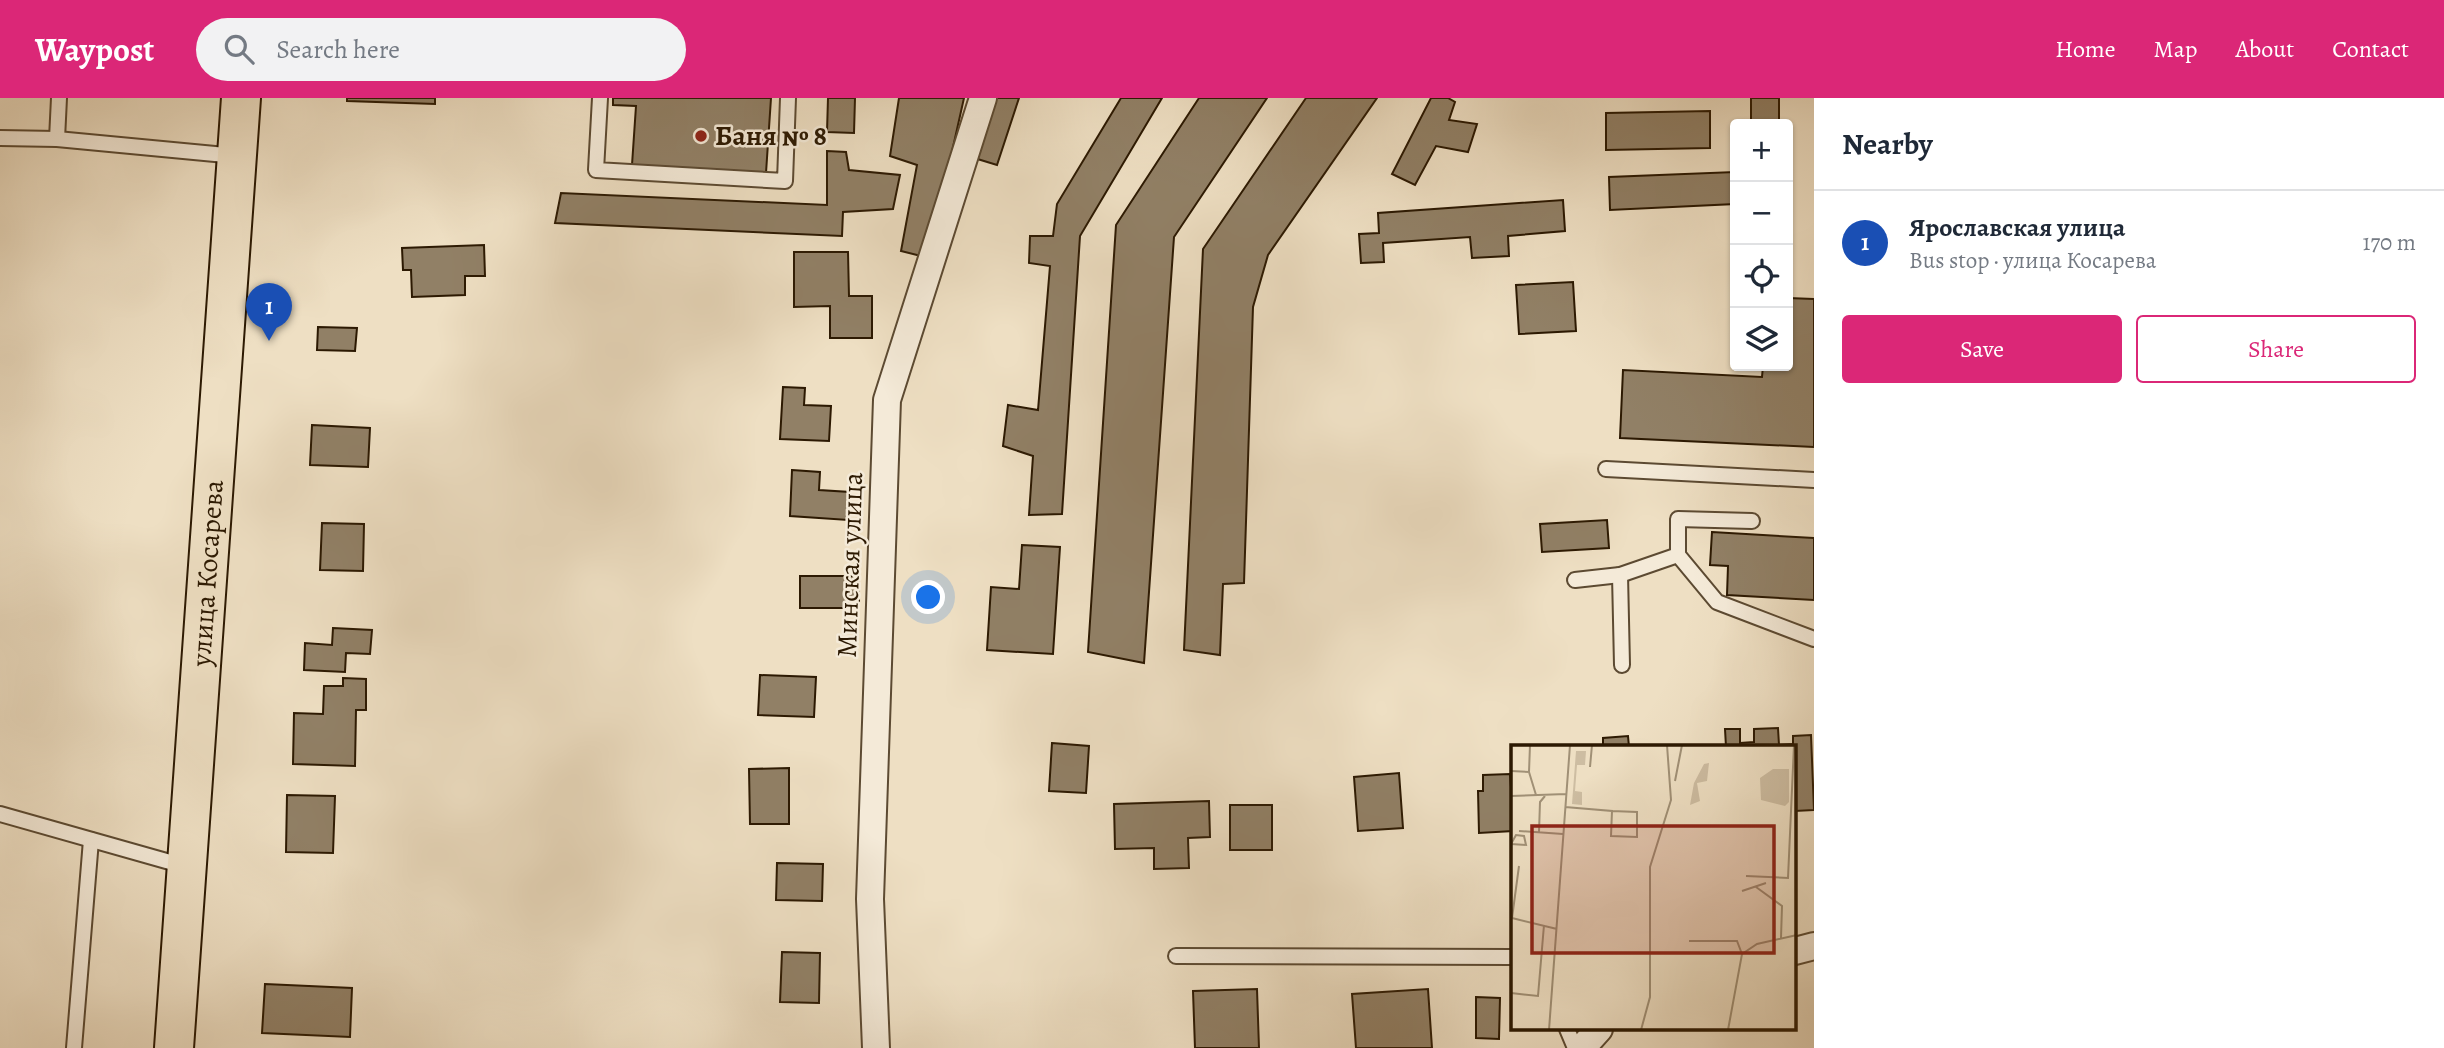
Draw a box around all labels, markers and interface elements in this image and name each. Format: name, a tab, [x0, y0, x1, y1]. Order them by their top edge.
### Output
search box	[196, 18, 686, 81]
text: Waypost	[35, 27, 154, 72]
icon: search	[220, 30, 258, 68]
text: Search here	[276, 32, 400, 67]
text: Home	[2055, 33, 2116, 65]
text: Map	[2154, 33, 2198, 65]
text: About	[2236, 33, 2294, 65]
text: Contact	[2332, 33, 2409, 65]
place label: Баня № 8	[715, 117, 827, 155]
map controls	[1730, 119, 1793, 371]
button: +	[1730, 119, 1793, 182]
text: Nearby	[1842, 124, 1933, 164]
marker: Баня № 8	[693, 128, 709, 144]
button: −	[1730, 182, 1793, 245]
text: Ярославская улица	[1909, 210, 2125, 245]
text: 1	[1861, 227, 1869, 258]
text: 170 m	[2363, 227, 2416, 258]
button: locate	[1730, 245, 1793, 308]
text: Bus stop · улица Косарева	[1909, 245, 2156, 276]
pin: 1	[246, 283, 292, 341]
button: layers	[1730, 308, 1793, 371]
button: Save	[1842, 315, 2122, 383]
button: Share	[2136, 315, 2416, 383]
street label: Минская улица	[828, 471, 872, 658]
street label: улица Косарева	[182, 479, 233, 669]
your location	[911, 580, 945, 614]
inset map	[1511, 745, 1797, 1030]

